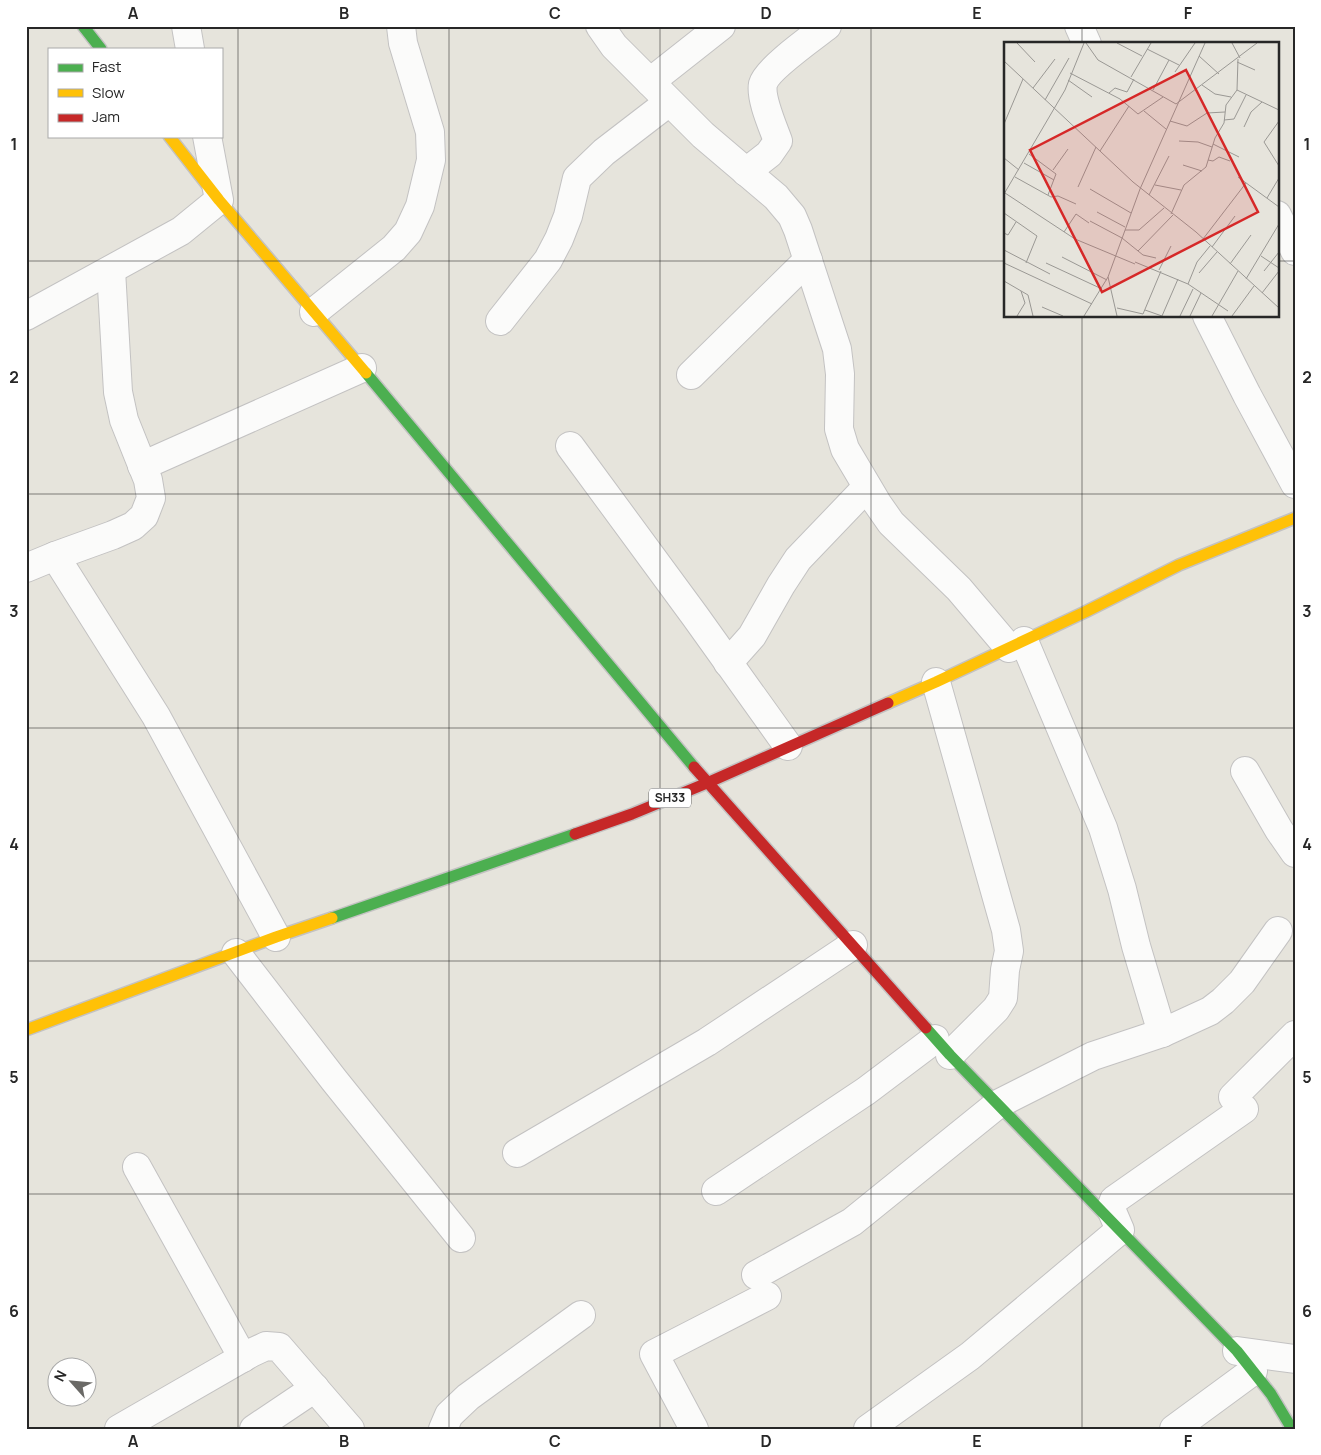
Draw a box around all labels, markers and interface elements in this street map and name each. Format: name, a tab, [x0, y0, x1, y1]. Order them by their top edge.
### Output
text: A	[128, 2, 139, 24]
text: B	[339, 2, 349, 24]
text: C	[549, 2, 561, 24]
text: D	[760, 2, 772, 24]
text: E	[972, 2, 982, 24]
text: F	[1184, 2, 1193, 24]
inset map	[1004, 42, 1278, 318]
legend	[48, 48, 222, 138]
text: Fast	[92, 56, 121, 77]
text: Slow	[92, 82, 125, 103]
text: Jam	[92, 106, 120, 127]
text: 1	[10, 133, 18, 155]
text: 1	[1303, 133, 1311, 155]
text: 2	[9, 366, 19, 388]
text: 2	[1302, 366, 1312, 388]
text: 3	[9, 600, 19, 622]
text: 3	[1302, 600, 1312, 622]
road number: SH33	[649, 788, 691, 808]
text: 4	[9, 833, 19, 855]
text: 4	[1302, 833, 1312, 855]
text: 5	[9, 1066, 19, 1088]
text: 5	[1302, 1066, 1312, 1088]
text: 6	[9, 1300, 19, 1322]
text: 6	[1302, 1300, 1312, 1322]
north arrow	[48, 1358, 98, 1408]
text: N	[49, 1367, 71, 1385]
text: A	[128, 1430, 139, 1452]
text: B	[339, 1430, 349, 1452]
text: C	[549, 1430, 561, 1452]
text: D	[760, 1430, 772, 1452]
text: E	[972, 1430, 982, 1452]
text: F	[1184, 1430, 1193, 1452]

